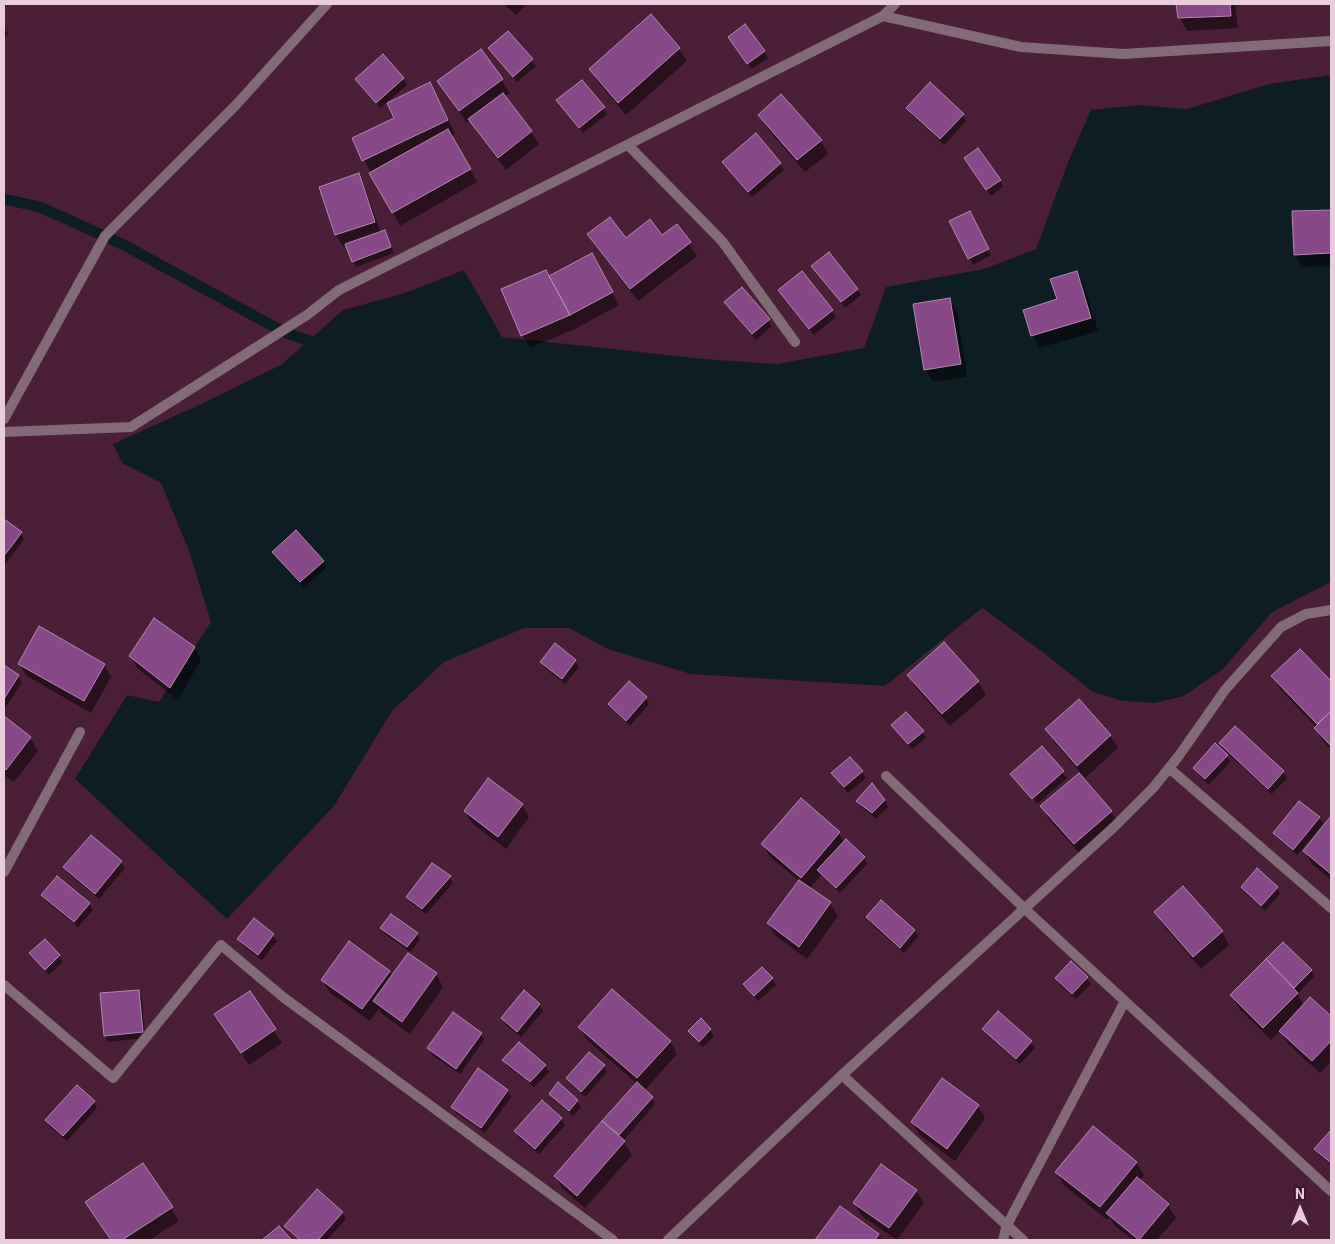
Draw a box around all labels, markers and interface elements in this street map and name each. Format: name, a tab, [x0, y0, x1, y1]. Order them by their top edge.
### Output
north arrow	[1275, 1184, 1325, 1234]
text: N	[1295, 1186, 1305, 1202]

